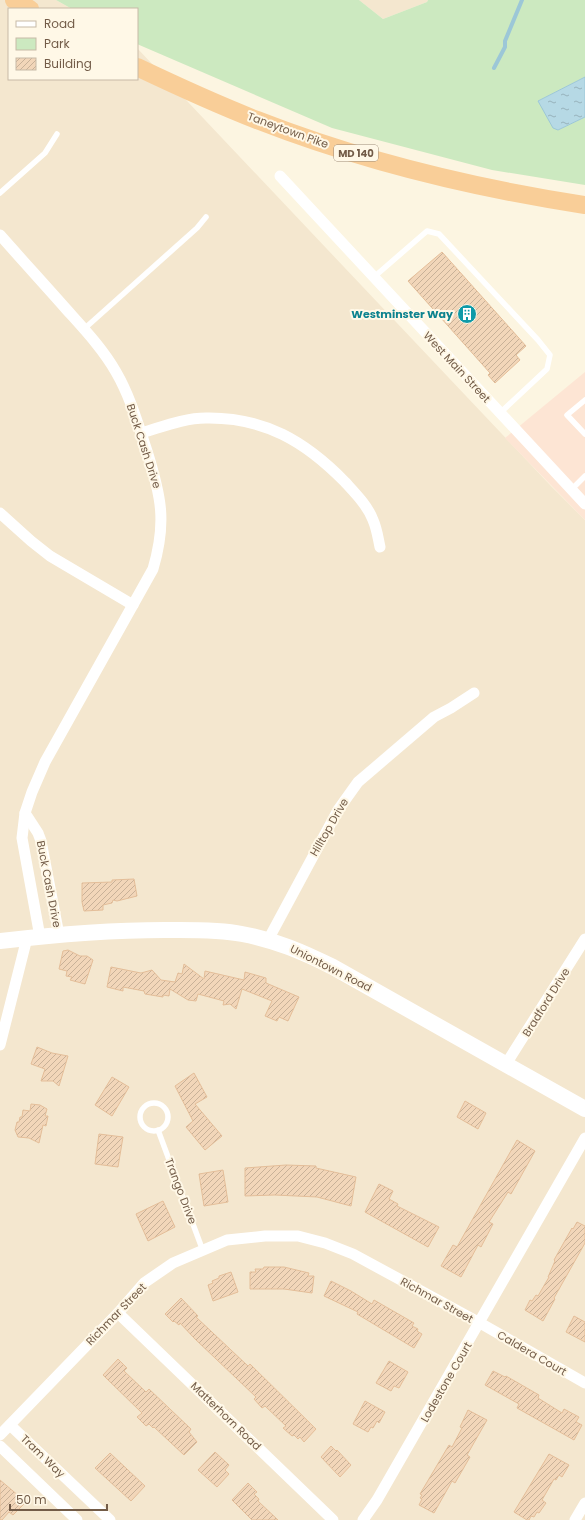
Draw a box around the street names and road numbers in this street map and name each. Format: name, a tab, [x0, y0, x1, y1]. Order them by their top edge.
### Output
street label: Taneytown Pike	[245, 108, 331, 152]
road number: MD 140	[334, 145, 378, 161]
street label: West Main Street	[420, 328, 494, 406]
street label: Buck Cash Drive	[123, 402, 165, 491]
street label: Hilltop Drive	[306, 795, 352, 859]
street label: Buck Cash Drive	[33, 839, 65, 929]
street label: Uniontown Road	[287, 940, 375, 996]
street label: Bradford Drive	[518, 964, 574, 1039]
street label: Trango Drive	[161, 1156, 201, 1226]
street label: Richmar Street	[398, 1273, 476, 1327]
street label: Richmar Street	[82, 1279, 150, 1349]
street label: Caldera Court	[494, 1327, 570, 1379]
street label: Lodestone Court	[416, 1339, 476, 1425]
street label: Matterhorn Road	[187, 1378, 265, 1454]
street label: Tram Way	[17, 1431, 69, 1482]

